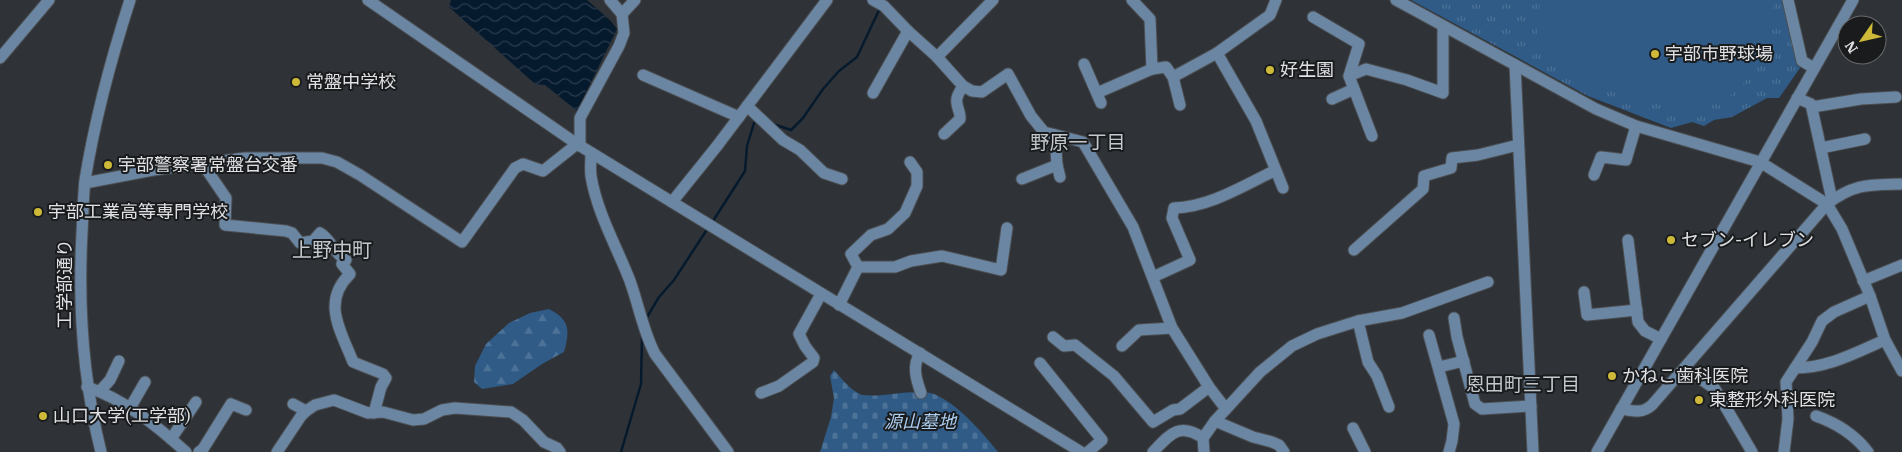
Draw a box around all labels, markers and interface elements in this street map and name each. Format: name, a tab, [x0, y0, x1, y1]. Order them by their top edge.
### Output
north arrow	[1837, 15, 1887, 65]
text: N	[1841, 38, 1862, 57]
place label: 宇部市野球場	[1665, 42, 1773, 65]
marker: 宇部市野球場	[1649, 48, 1661, 60]
place label: 好生園	[1280, 58, 1334, 81]
marker: 好生園	[1264, 64, 1276, 76]
place label: 常盤中学校	[306, 70, 396, 93]
marker: 常盤中学校	[290, 76, 302, 88]
district label: 野原一丁目	[1030, 130, 1126, 154]
place label: 宇部警察署常盤台交番	[118, 153, 298, 176]
marker: 宇部警察署常盤台交番	[102, 159, 114, 171]
place label: 宇部工業高等専門学校	[48, 200, 228, 223]
marker: 宇部工業高等専門学校	[32, 206, 44, 218]
place label: セブン-イレブン	[1681, 228, 1814, 251]
marker: セブン-イレブン	[1665, 234, 1677, 246]
district label: 上野中町	[292, 236, 372, 263]
street label: 工学部通り	[53, 239, 76, 329]
place label: かねこ歯科医院	[1622, 364, 1748, 387]
marker: かねこ歯科医院	[1606, 370, 1618, 382]
district label: 恩田町三丁目	[1466, 372, 1580, 396]
place label: 東整形外科医院	[1709, 388, 1835, 411]
marker: 東整形外科医院	[1693, 394, 1705, 406]
place label: 山口大学(工学部)	[53, 404, 191, 427]
marker: 山口大学(工学部)	[37, 410, 49, 422]
park label: 源山墓地	[884, 410, 958, 433]

